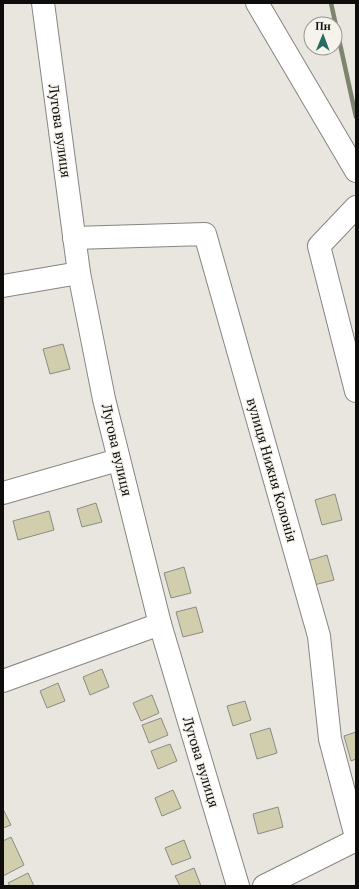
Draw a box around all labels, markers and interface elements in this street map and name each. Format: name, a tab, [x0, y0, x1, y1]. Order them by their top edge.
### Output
north arrow	[303, 16, 343, 56]
text: Пн	[315, 19, 331, 33]
street label: Лугова вулиця	[44, 82, 76, 179]
street label: вулиця Нижня Колонія	[243, 395, 302, 544]
street label: Лугова вулиця	[97, 401, 137, 498]
street label: Лугова вулиця	[178, 713, 224, 810]

